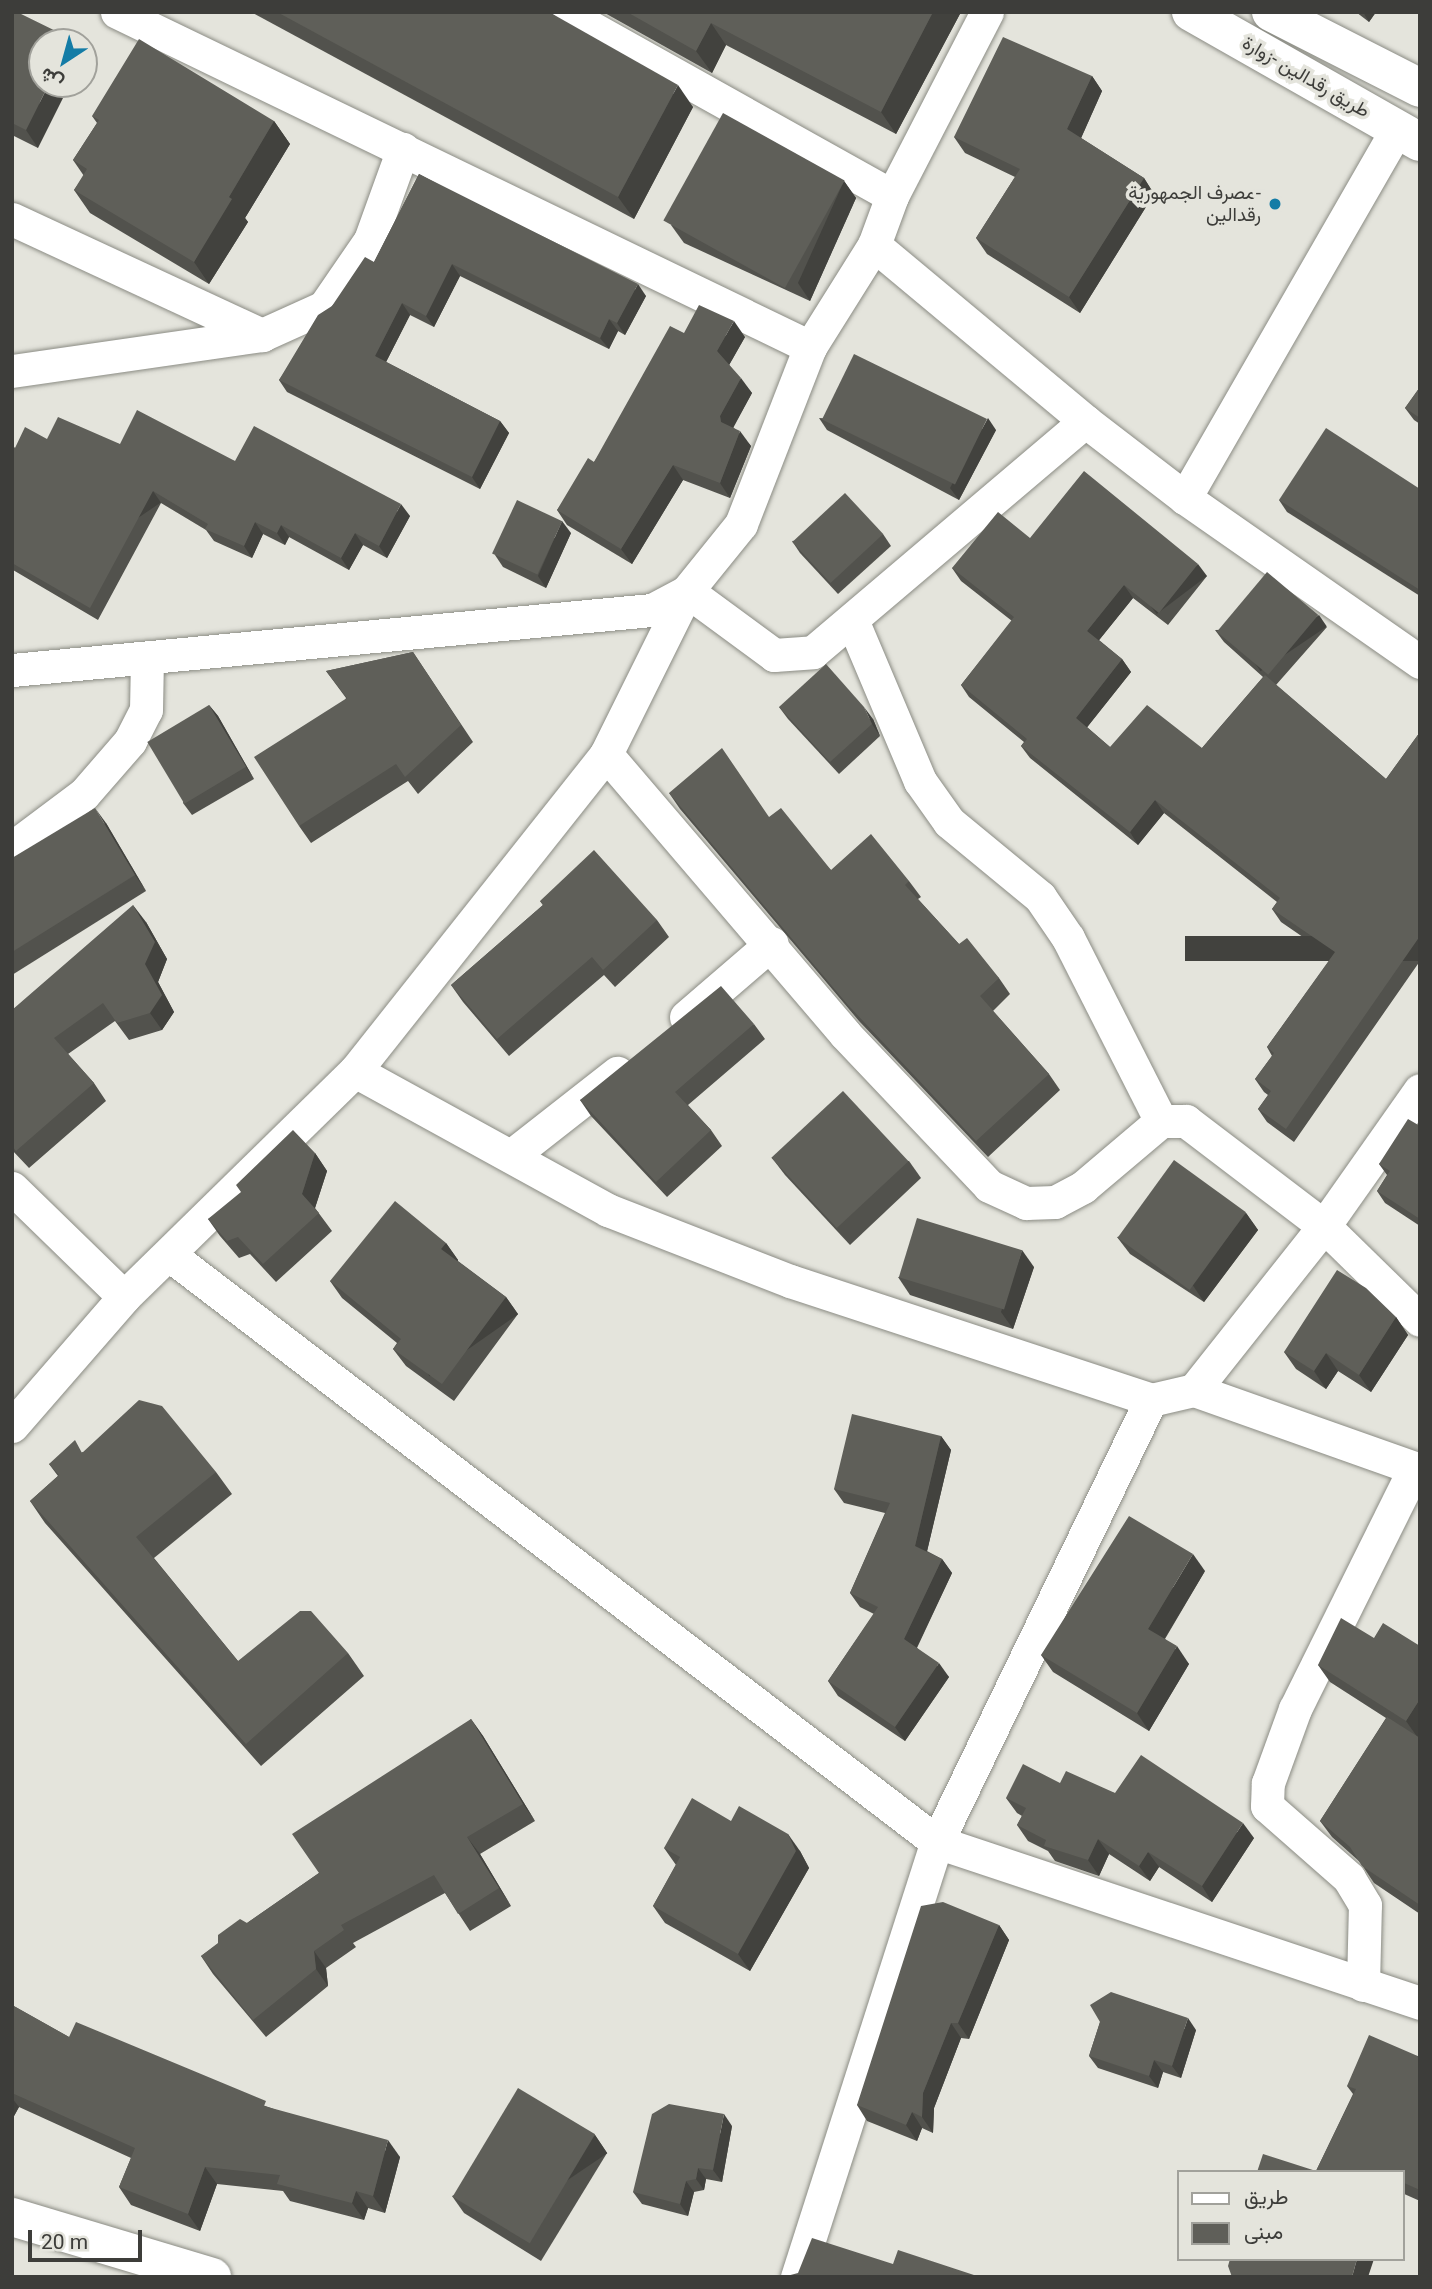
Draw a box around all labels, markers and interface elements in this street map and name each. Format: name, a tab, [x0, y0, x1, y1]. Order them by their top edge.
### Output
north arrow	[28, 28, 98, 98]
street label: طريق رقدالين -زوارة	[1238, 31, 1374, 123]
text: ش	[36, 63, 68, 95]
place label: مصرف الجمهورية- رقدالين	[1128, 182, 1261, 226]
marker: مصرف الجمهورية- رقدالين	[1267, 196, 1283, 212]
legend	[1176, 2170, 1404, 2261]
text: طريق	[1244, 2185, 1289, 2209]
scale bar	[32, 2216, 145, 2260]
text: مبنى	[1244, 2220, 1283, 2244]
text: 20 m	[41, 2230, 88, 2254]

